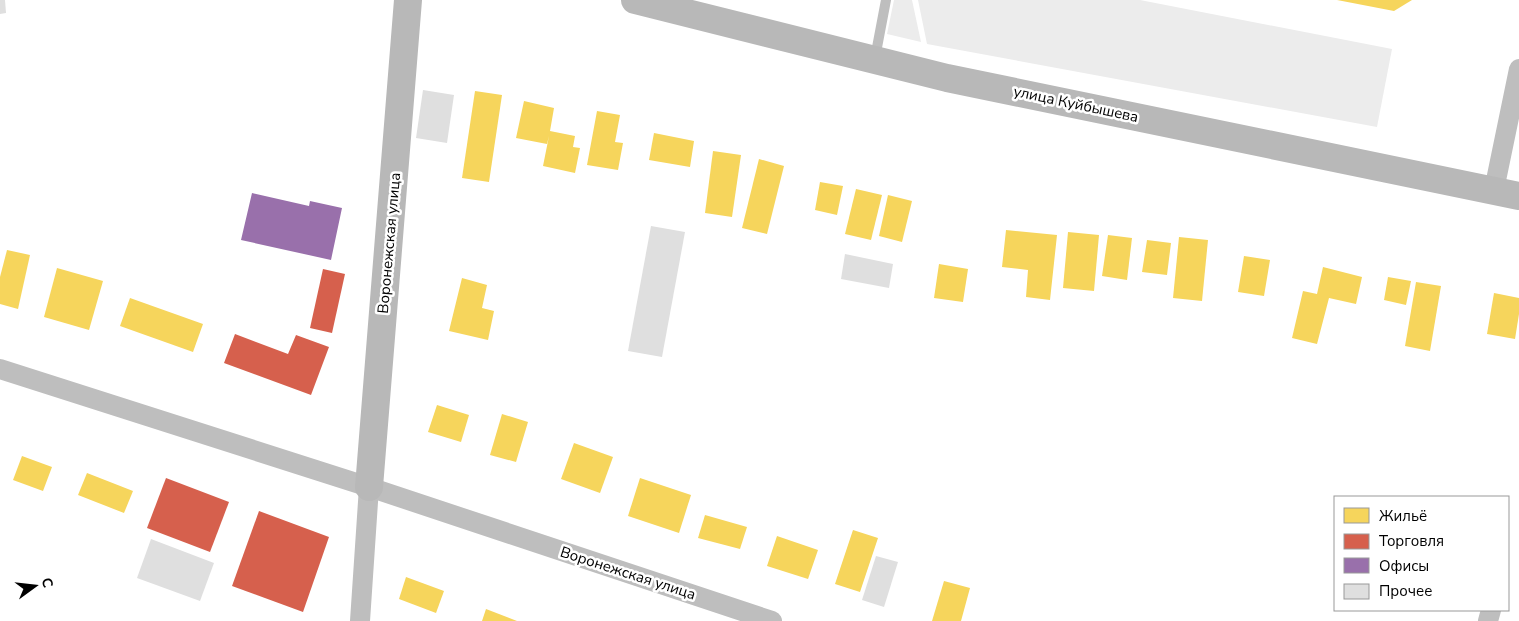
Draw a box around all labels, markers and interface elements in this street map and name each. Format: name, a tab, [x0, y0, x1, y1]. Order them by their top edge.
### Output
street label: улица Куйбышева	[1012, 81, 1140, 127]
street label: Воронежская улица	[373, 172, 405, 314]
legend	[1334, 496, 1509, 611]
text: Жильё	[1379, 506, 1427, 526]
text: Торговля	[1379, 531, 1444, 551]
street label: Воронежская улица	[558, 542, 698, 604]
text: Офисы	[1379, 556, 1429, 576]
north arrow	[10, 561, 60, 611]
text: С	[37, 576, 58, 590]
text: Прочее	[1379, 581, 1432, 601]

